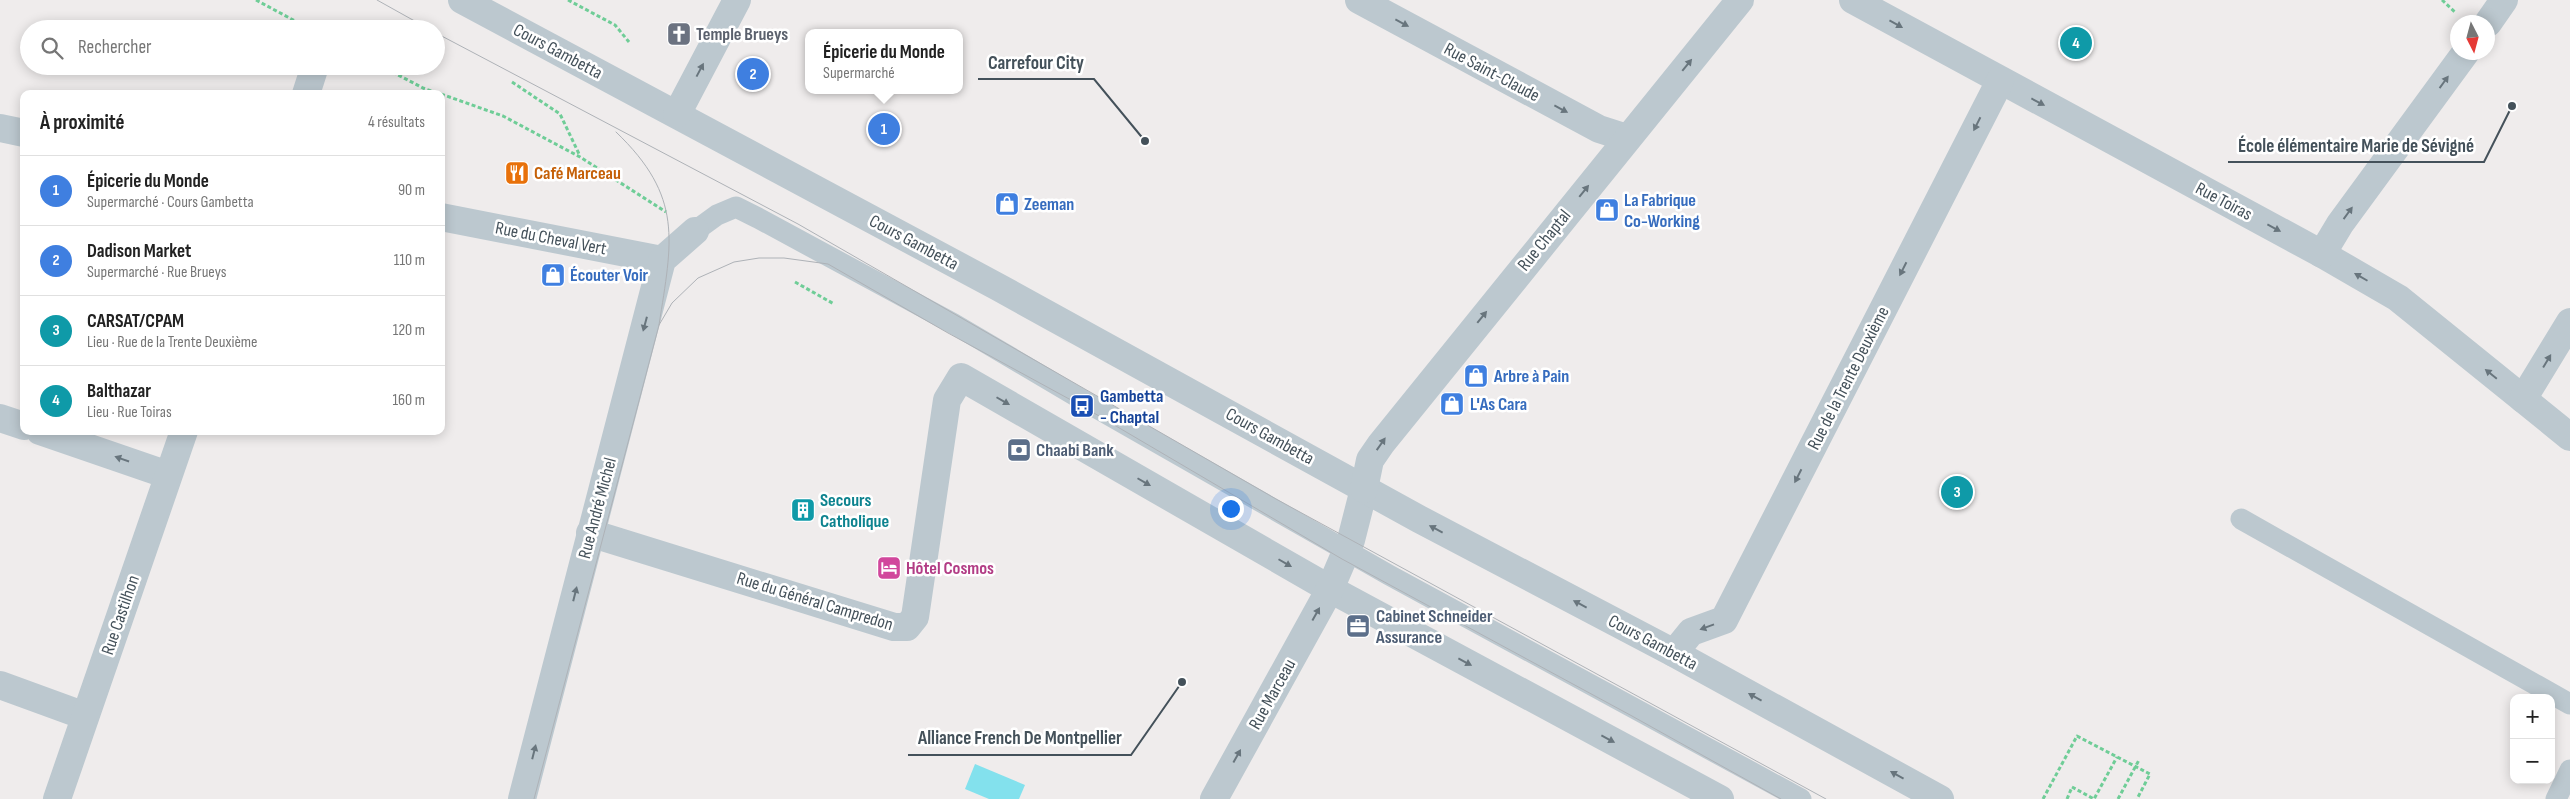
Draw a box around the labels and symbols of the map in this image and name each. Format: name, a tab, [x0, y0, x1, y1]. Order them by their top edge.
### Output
north arrow	[2450, 15, 2495, 60]
street label: Cours Gambetta	[510, 19, 606, 84]
one-way arrow	[1395, 19, 1410, 27]
one-way arrow	[1889, 19, 1903, 28]
church icon: Temple Brueys	[666, 21, 692, 47]
place label: Temple Brueys	[696, 24, 788, 45]
pin: 4	[2060, 24, 2092, 62]
street label: Rue Saint-Claude	[1440, 38, 1543, 106]
callout: Carrefour City	[978, 45, 1094, 79]
text: Carrefour City	[988, 52, 1084, 75]
pin: 2	[737, 55, 769, 93]
one-way arrow	[1681, 59, 1692, 71]
one-way arrow	[695, 64, 704, 77]
one-way arrow	[2439, 76, 2450, 89]
one-way arrow	[2031, 98, 2046, 106]
one-way arrow	[1554, 104, 1567, 113]
pin: 1	[868, 110, 900, 148]
one-way arrow	[1973, 117, 1981, 132]
callout: École élémentaire Marie de Sévigné	[2228, 128, 2484, 162]
text: École élémentaire Marie de Sévigné	[2238, 135, 2474, 158]
restaurant icon: Café Marceau	[504, 160, 530, 186]
place label: Café Marceau	[534, 163, 621, 184]
street label: Rue Toiras	[2192, 178, 2256, 225]
one-way arrow	[1579, 185, 1590, 198]
place label: La Fabrique Co-Working	[1624, 190, 1700, 232]
shop icon: Zeeman	[994, 191, 1020, 217]
place label: Zeeman	[1024, 194, 1074, 215]
shop icon: La Fabrique Co-Working	[1594, 197, 1620, 223]
street label: Rue Chaptal	[1513, 206, 1575, 275]
one-way arrow	[2343, 206, 2353, 220]
street label: Cours Gambetta	[866, 210, 962, 275]
street label: Rue du Cheval Vert	[494, 217, 609, 260]
one-way arrow	[2267, 224, 2282, 232]
shop icon: Écouter Voir	[540, 262, 566, 288]
one-way arrow	[1899, 262, 1907, 276]
place label: Écouter Voir	[570, 265, 649, 286]
one-way arrow	[2355, 272, 2368, 281]
street label: Rue de la Trente Deuxième	[1803, 303, 1894, 453]
one-way arrow	[1477, 311, 1488, 324]
one-way arrow	[640, 317, 648, 332]
one-way arrow	[2542, 354, 2551, 367]
shop icon: Arbre à Pain	[1463, 363, 1489, 389]
place label: Arbre à Pain	[1493, 366, 1569, 387]
one-way arrow	[2485, 368, 2498, 379]
place label: Gambetta - Chaptal	[1100, 386, 1163, 428]
shop icon: L'As Cara	[1439, 391, 1465, 417]
bus stop icon: Gambetta - Chaptal	[1069, 393, 1095, 419]
place label: L'As Cara	[1470, 394, 1527, 415]
one-way arrow	[996, 396, 1009, 405]
street label: Cours Gambetta	[1222, 404, 1318, 469]
bank icon: Chaabi Bank	[1006, 437, 1032, 463]
one-way arrow	[1376, 437, 1386, 451]
place label: Chaabi Bank	[1036, 440, 1114, 461]
one-way arrow	[114, 455, 129, 463]
street label: Rue André Michel	[574, 455, 621, 561]
one-way arrow	[1794, 469, 1802, 483]
pin: 3	[1941, 473, 1973, 511]
one-way arrow	[1137, 477, 1150, 486]
place label: Secours Catholique	[820, 490, 889, 532]
your location	[1218, 496, 1244, 522]
building icon: Secours Catholique	[790, 497, 816, 523]
one-way arrow	[1429, 525, 1444, 533]
hotel icon: Hôtel Cosmos	[876, 555, 902, 581]
place label: Hôtel Cosmos	[906, 558, 994, 579]
one-way arrow	[1278, 558, 1291, 567]
street label: Rue du Général Campredon	[734, 568, 895, 635]
street label: Rue Castilhon	[97, 573, 144, 658]
one-way arrow	[571, 587, 579, 602]
one-way arrow	[1573, 600, 1588, 608]
place label: Cabinet Schneider Assurance	[1375, 606, 1493, 648]
one-way arrow	[1312, 607, 1320, 621]
street label: Cours Gambetta	[1605, 610, 1701, 675]
office icon: Cabinet Schneider Assurance	[1345, 613, 1371, 639]
one-way arrow	[1699, 623, 1714, 631]
street label: Rue Marceau	[1245, 655, 1300, 733]
one-way arrow	[1458, 657, 1472, 666]
one-way arrow	[1747, 693, 1762, 701]
callout: Alliance French De Montpellier	[908, 721, 1131, 755]
text: Alliance French De Montpellier	[917, 727, 1122, 750]
one-way arrow	[1601, 735, 1615, 743]
one-way arrow	[531, 744, 539, 759]
one-way arrow	[1233, 750, 1242, 763]
one-way arrow	[1890, 771, 1903, 780]

